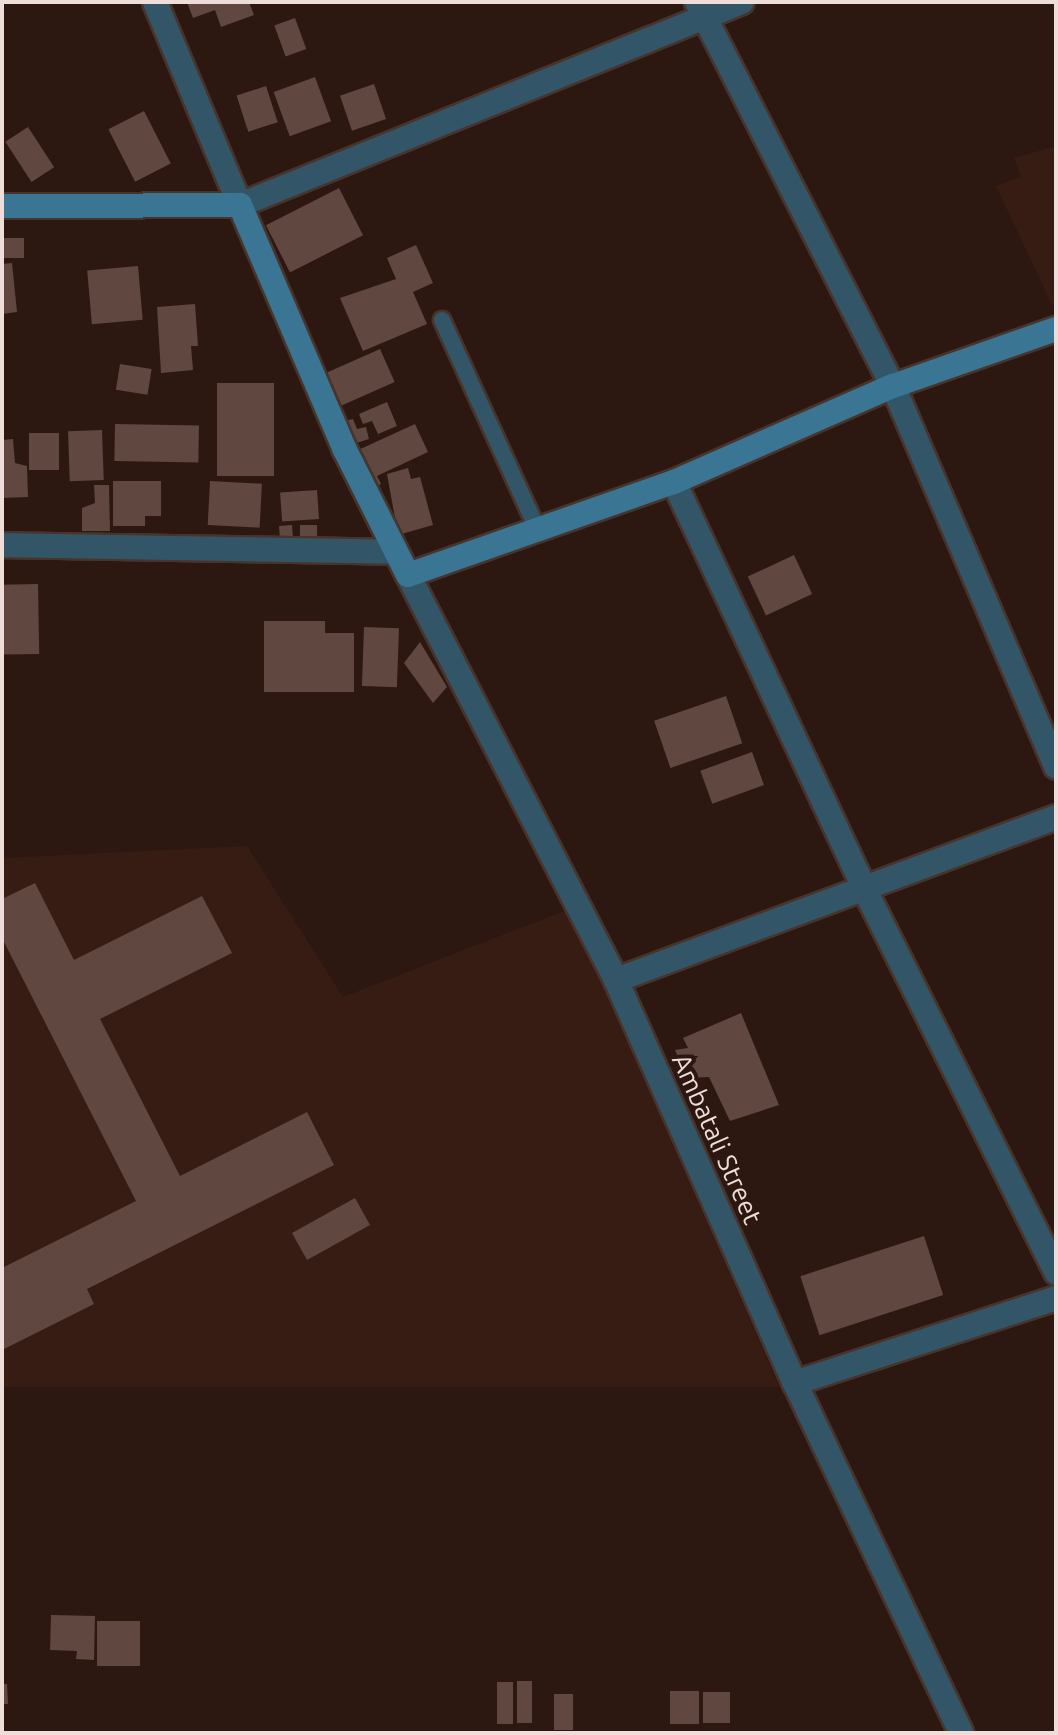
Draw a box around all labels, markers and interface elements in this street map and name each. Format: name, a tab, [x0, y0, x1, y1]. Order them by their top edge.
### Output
street label: Ambatali Street	[666, 1049, 768, 1229]

